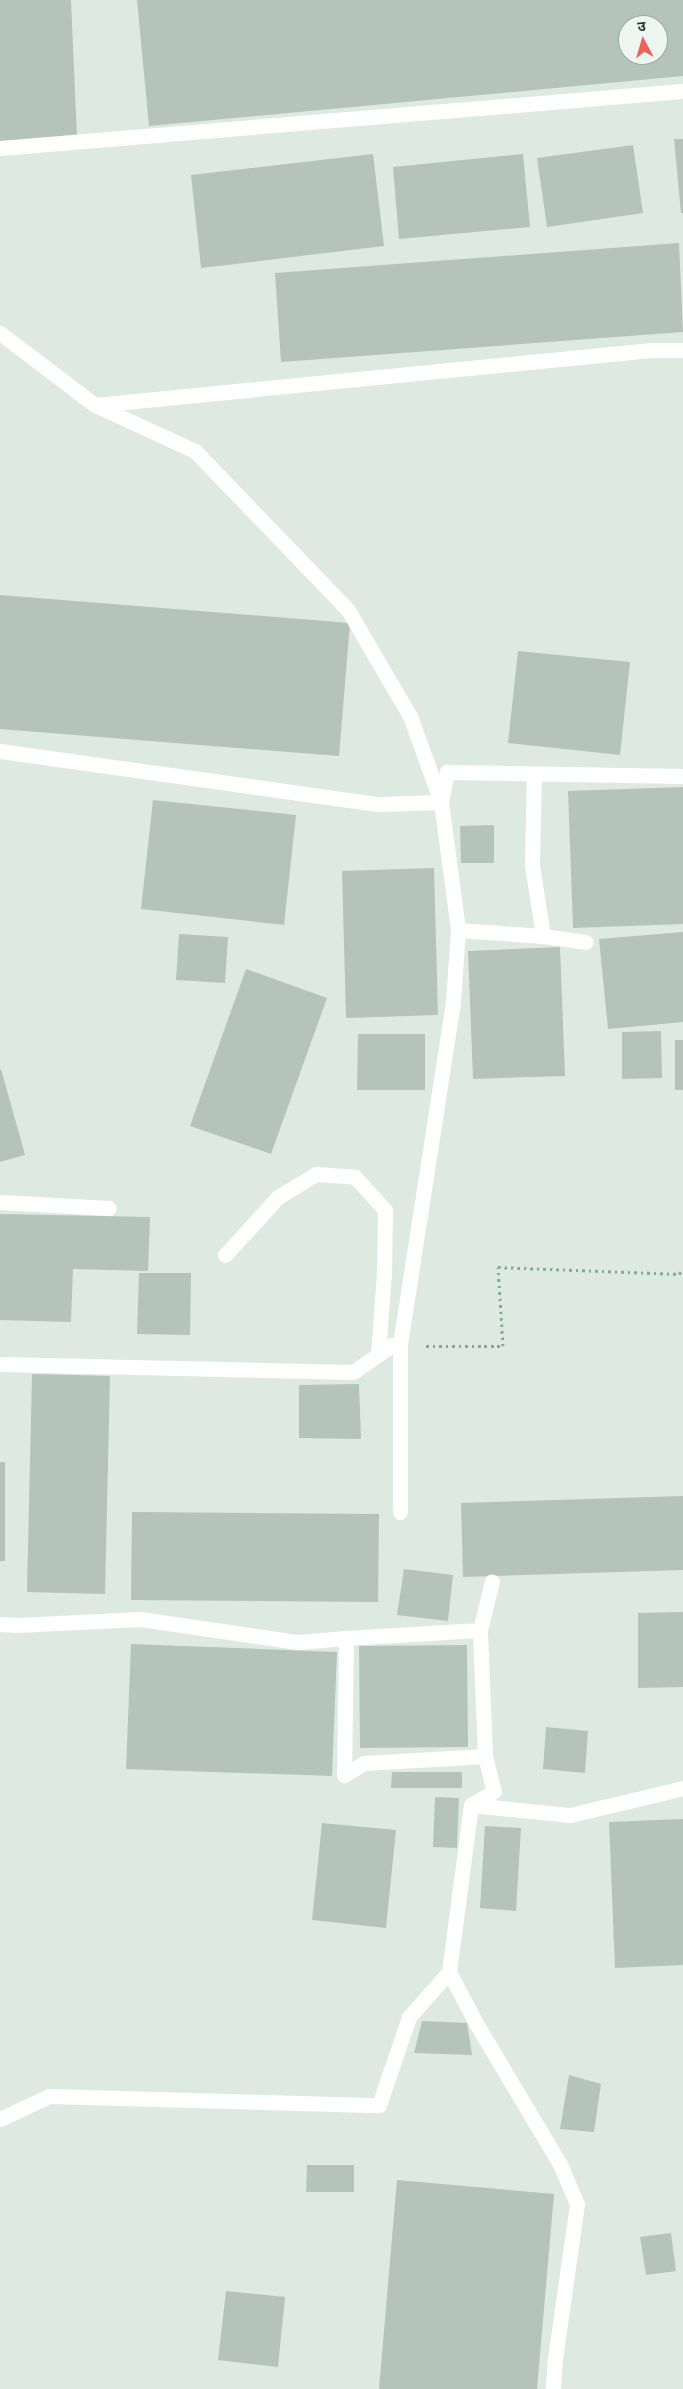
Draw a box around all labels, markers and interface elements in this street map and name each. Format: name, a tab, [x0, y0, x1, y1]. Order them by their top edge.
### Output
north arrow	[618, 15, 668, 65]
text: उ	[637, 17, 646, 34]

